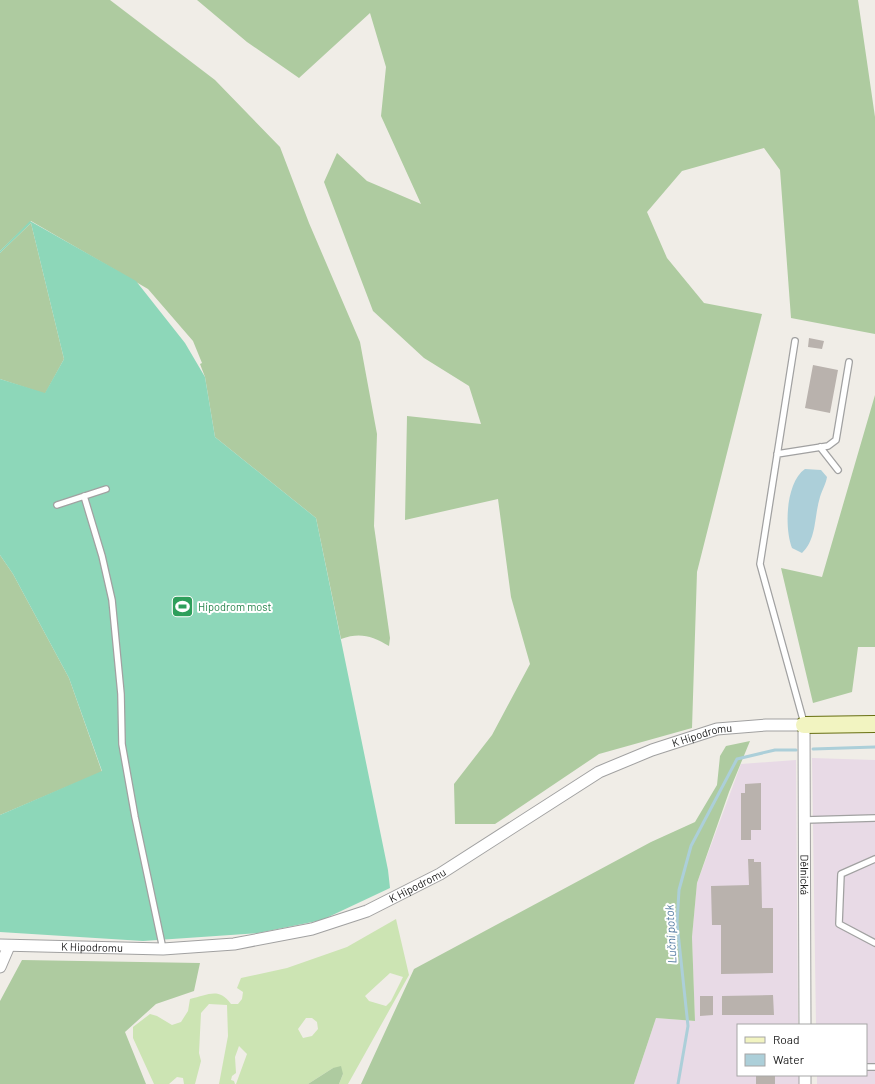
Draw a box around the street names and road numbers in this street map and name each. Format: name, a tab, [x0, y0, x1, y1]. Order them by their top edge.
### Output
street label: K Hipodromu	[670, 721, 733, 749]
street label: Dělnická	[798, 854, 812, 895]
street label: K Hipodromu	[387, 865, 448, 905]
street label: K Hipodromu	[61, 939, 123, 954]

